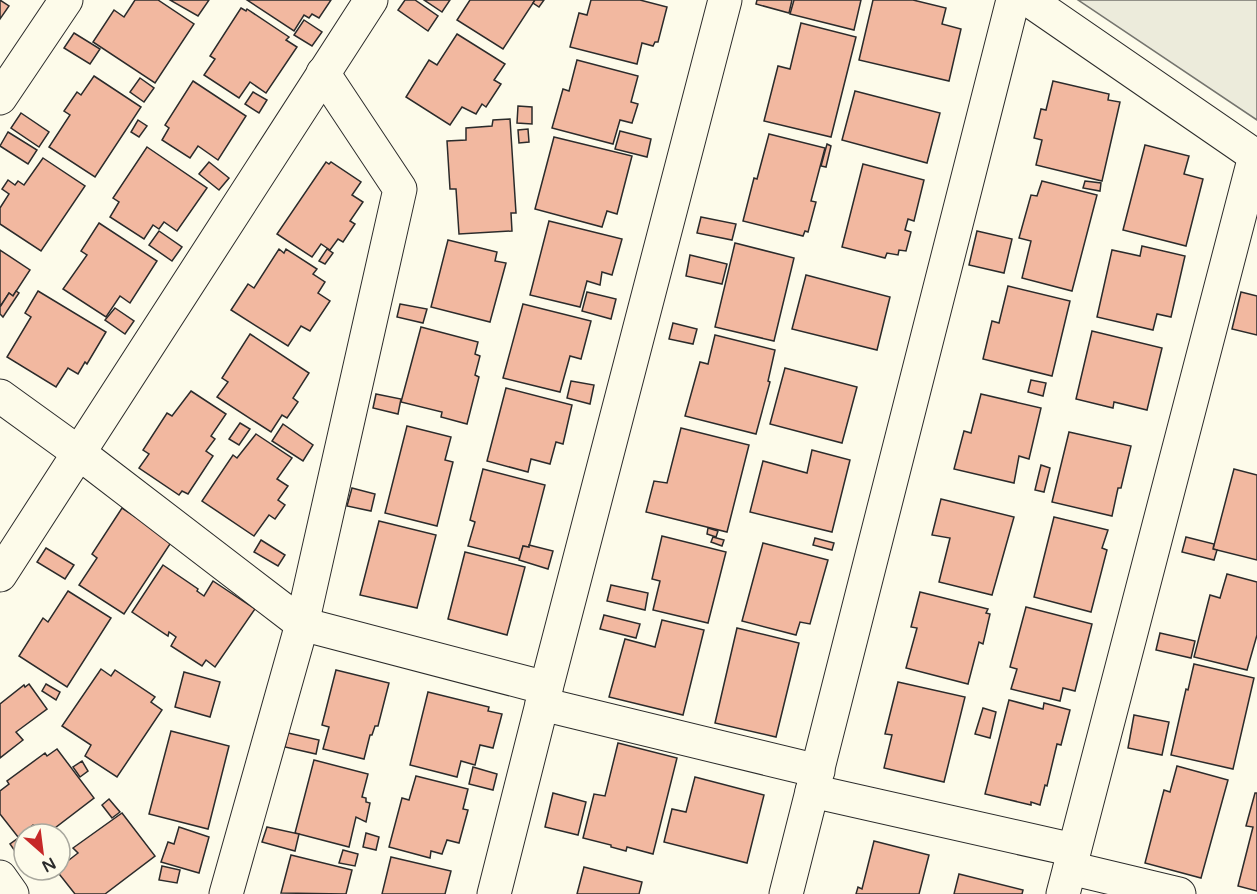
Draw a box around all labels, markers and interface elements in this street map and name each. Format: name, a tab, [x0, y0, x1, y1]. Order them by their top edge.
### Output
north arrow	[12, 822, 72, 882]
text: N	[38, 853, 59, 876]

